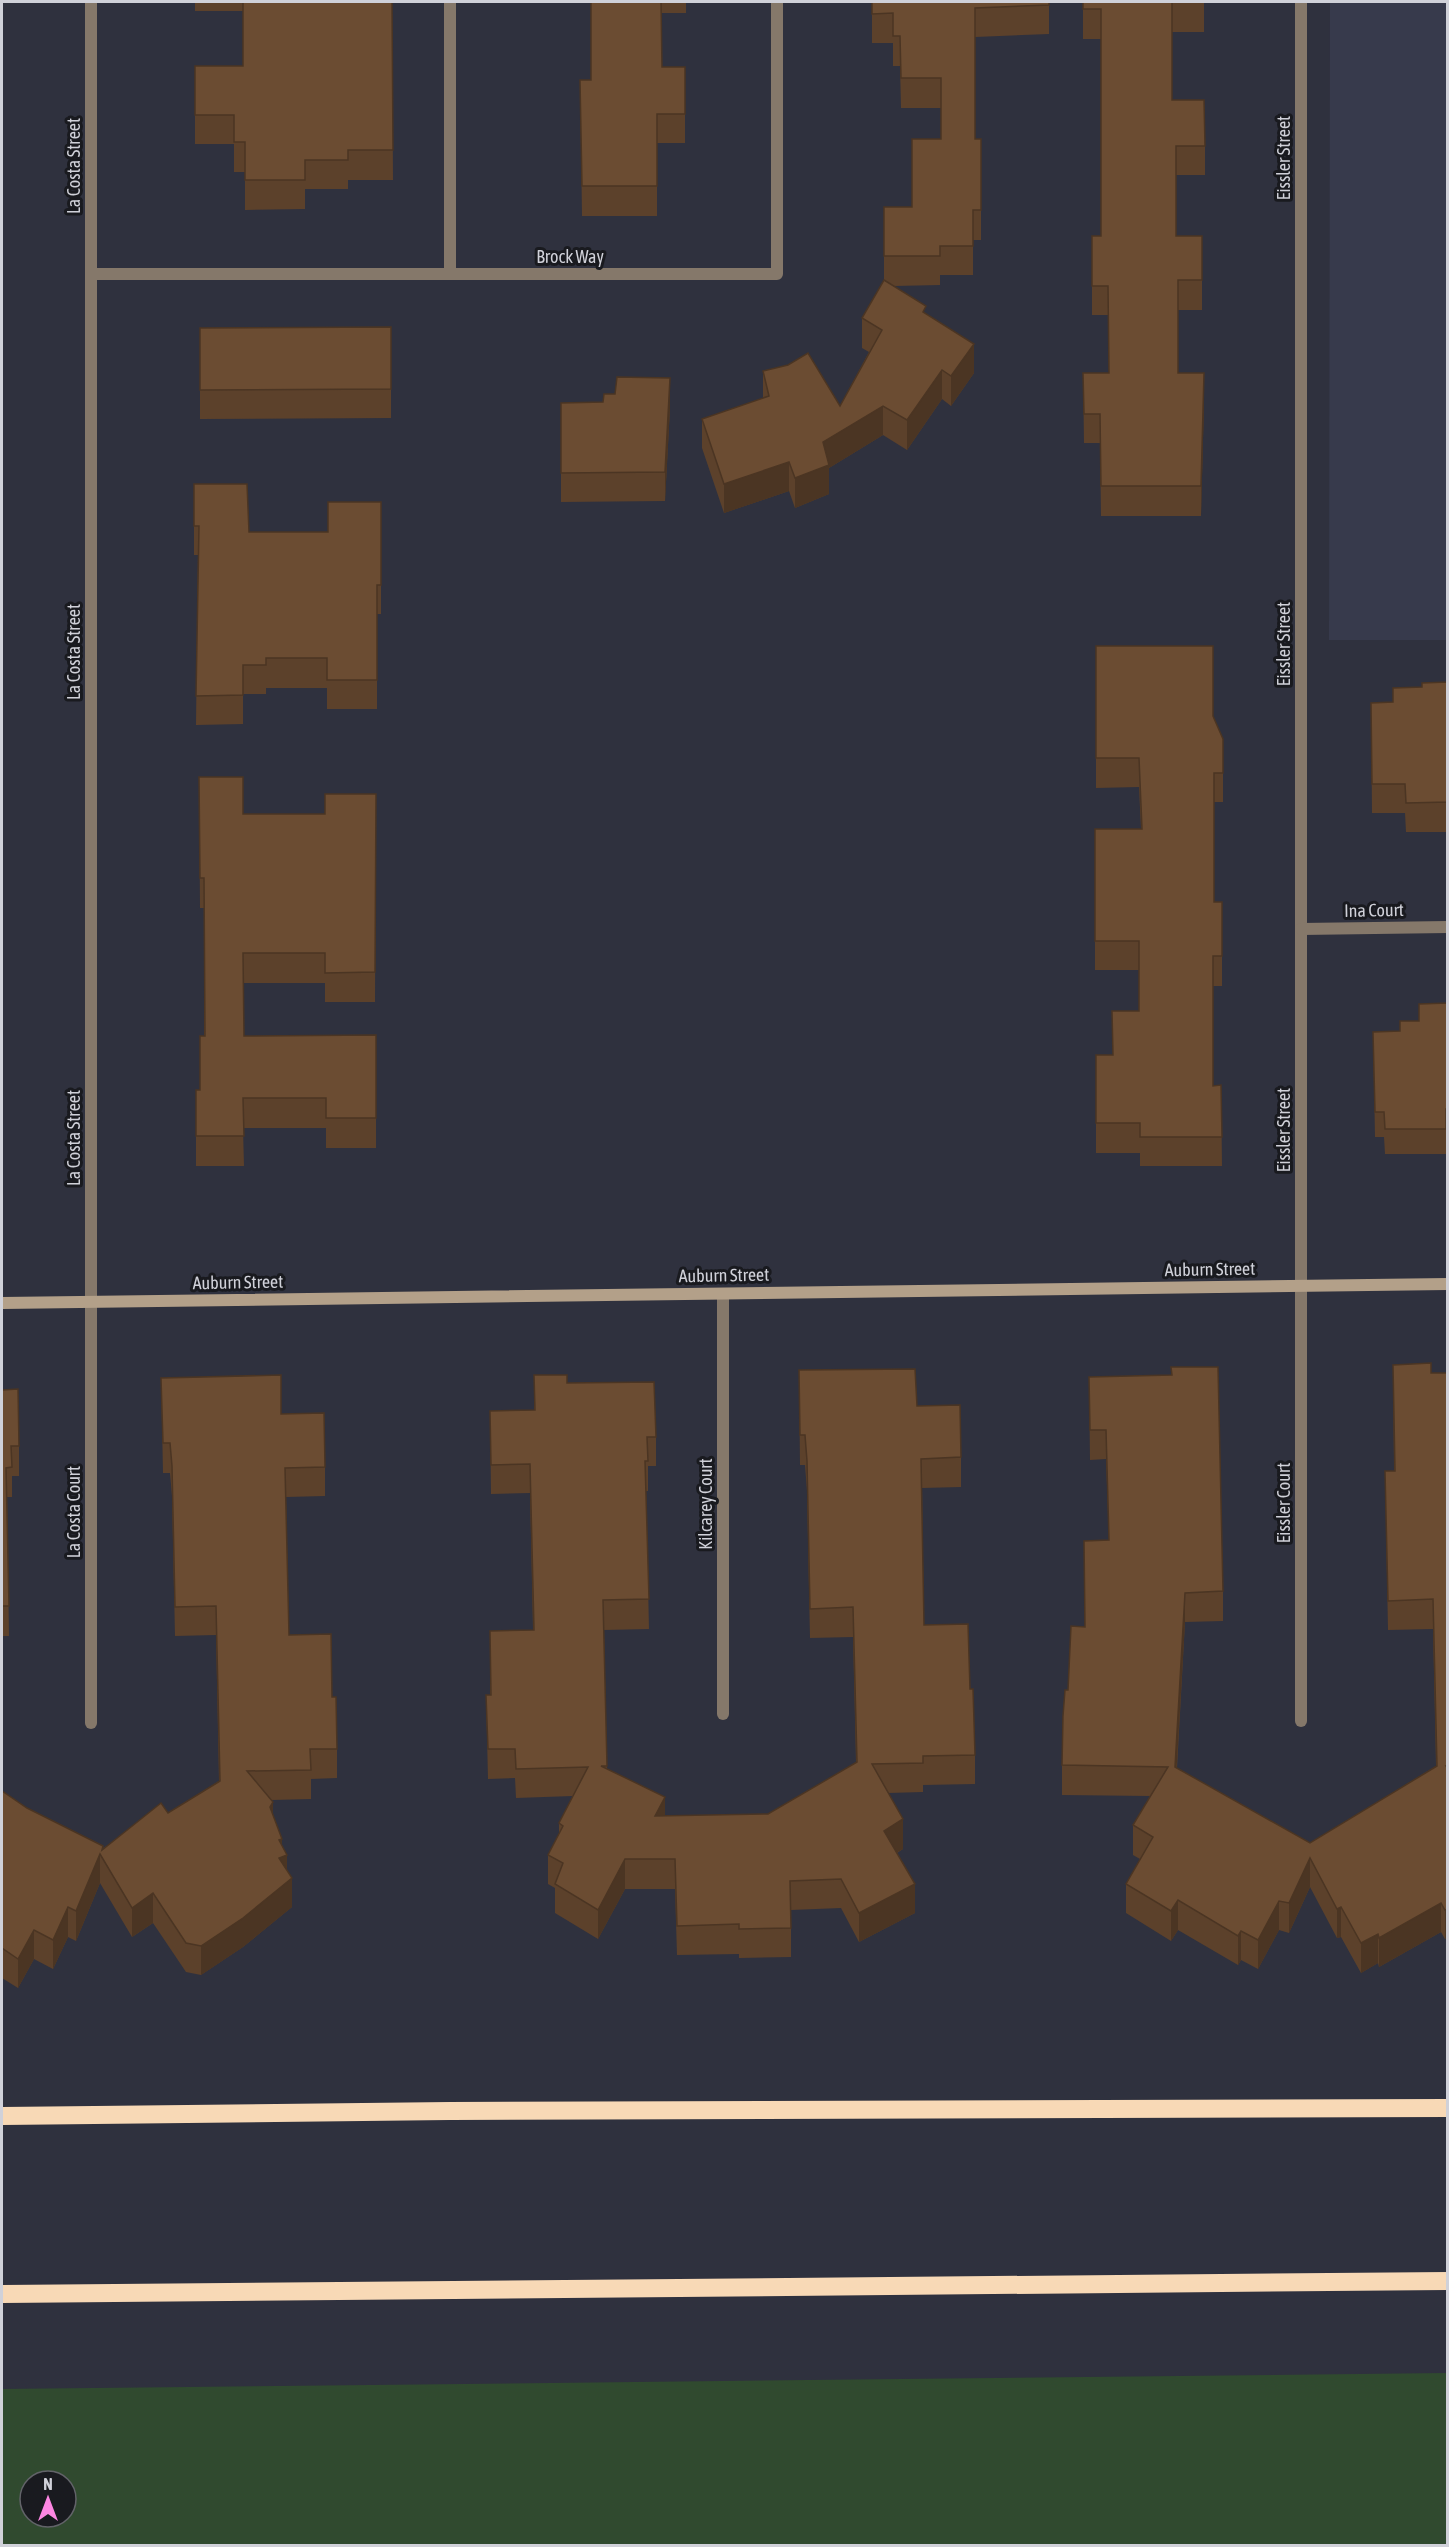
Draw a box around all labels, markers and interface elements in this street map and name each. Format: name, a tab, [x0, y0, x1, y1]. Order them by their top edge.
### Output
street label: Eissler Street	[1273, 116, 1294, 200]
street label: La Costa Street	[63, 118, 84, 214]
street label: Brock Way	[536, 246, 604, 267]
street label: Eissler Street	[1273, 602, 1294, 686]
street label: La Costa Street	[63, 604, 84, 700]
street label: Ina Court	[1344, 899, 1404, 921]
street label: Eissler Street	[1273, 1088, 1294, 1172]
street label: La Costa Street	[63, 1090, 84, 1186]
street label: Auburn Street	[1164, 1258, 1256, 1280]
street label: Auburn Street	[678, 1264, 770, 1286]
street label: Auburn Street	[192, 1271, 284, 1293]
street label: Kilcarey Court	[695, 1458, 716, 1550]
street label: Eissler Court	[1273, 1463, 1294, 1543]
street label: La Costa Court	[63, 1466, 84, 1558]
north arrow	[18, 2469, 78, 2529]
text: N	[43, 2475, 53, 2493]

